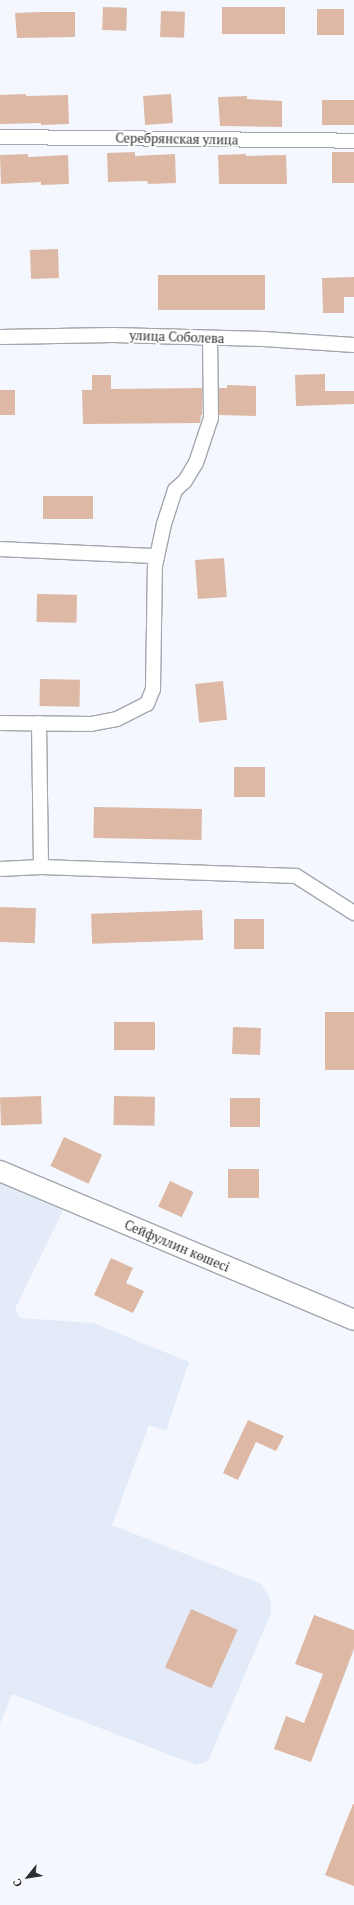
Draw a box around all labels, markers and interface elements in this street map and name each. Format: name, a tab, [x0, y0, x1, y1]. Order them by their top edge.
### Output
street label: Серебрянская улица	[115, 130, 239, 148]
street label: улица Соболева	[129, 328, 225, 346]
street label: Сейфуллин көшесі	[122, 1217, 232, 1275]
north arrow	[8, 1857, 48, 1897]
text: С	[10, 1876, 25, 1890]

